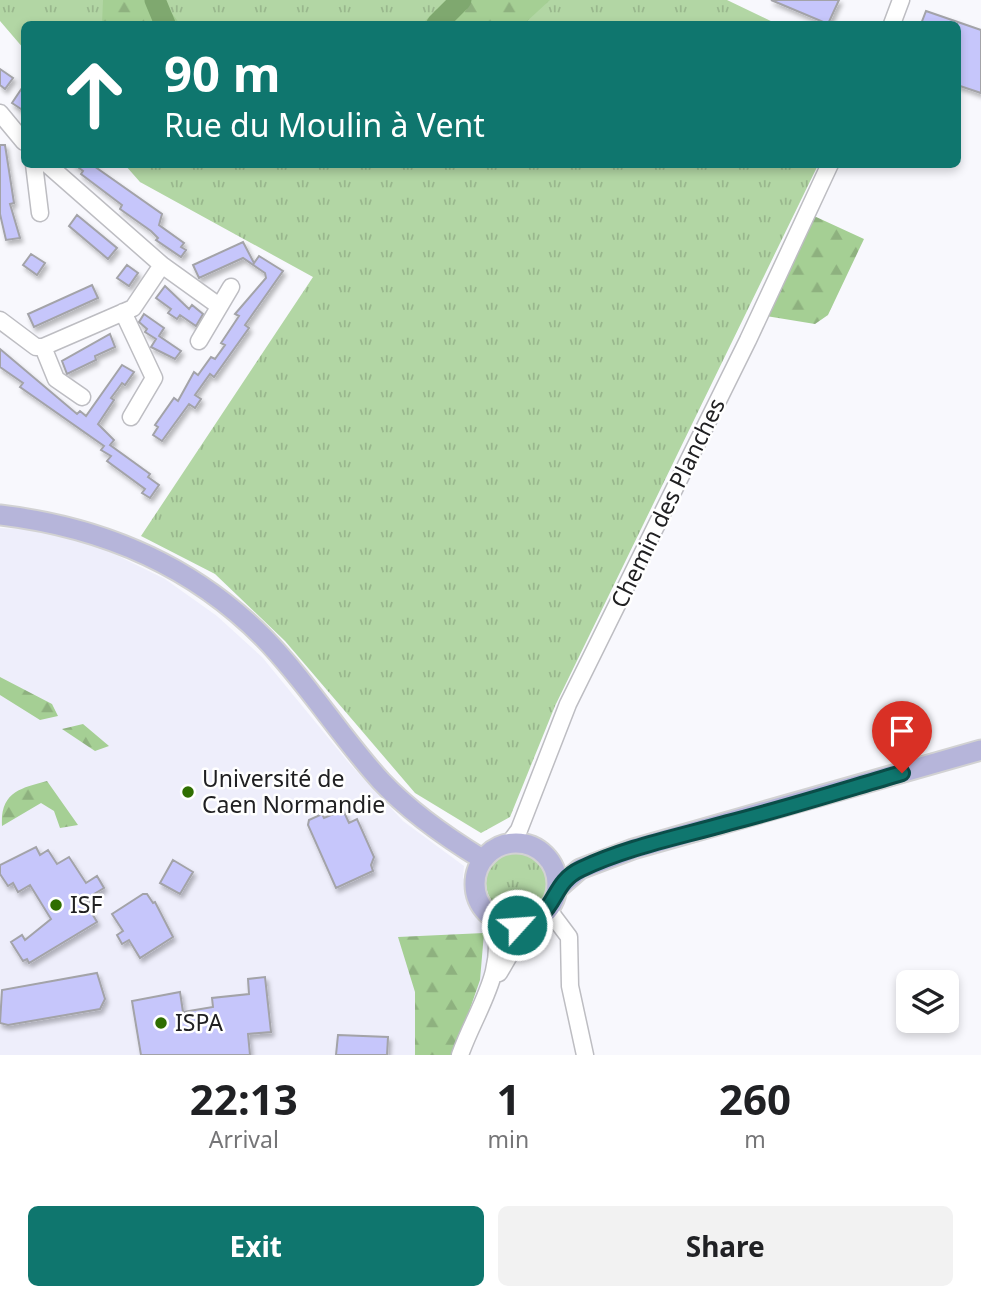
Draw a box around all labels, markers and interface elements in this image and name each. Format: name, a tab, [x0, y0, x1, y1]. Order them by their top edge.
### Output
text: 90 m	[164, 40, 281, 106]
icon: ahead	[49, 49, 140, 140]
text: Rue du Moulin à Vent	[164, 103, 485, 146]
street label: Chemin des Planches	[602, 392, 732, 613]
pin	[872, 701, 932, 773]
icon: arrive	[883, 712, 921, 750]
place label: Université de Caen Normandie	[202, 762, 385, 820]
marker: Université de Caen Normandie	[180, 784, 196, 800]
place label: ISF	[70, 888, 102, 920]
position arrow	[480, 888, 554, 962]
marker: ISF	[48, 897, 64, 913]
map controls	[896, 970, 959, 1033]
button: layers	[896, 970, 959, 1033]
place label: ISPA	[175, 1006, 223, 1038]
marker: ISPA	[153, 1015, 169, 1031]
text: 22:13	[190, 1070, 298, 1127]
text: 1	[496, 1070, 520, 1127]
text: 260	[719, 1070, 791, 1127]
text: Arrival	[209, 1123, 279, 1155]
text: min	[488, 1123, 529, 1155]
text: m	[744, 1123, 766, 1155]
button: Exit	[28, 1206, 484, 1286]
button: Share	[498, 1206, 953, 1286]

